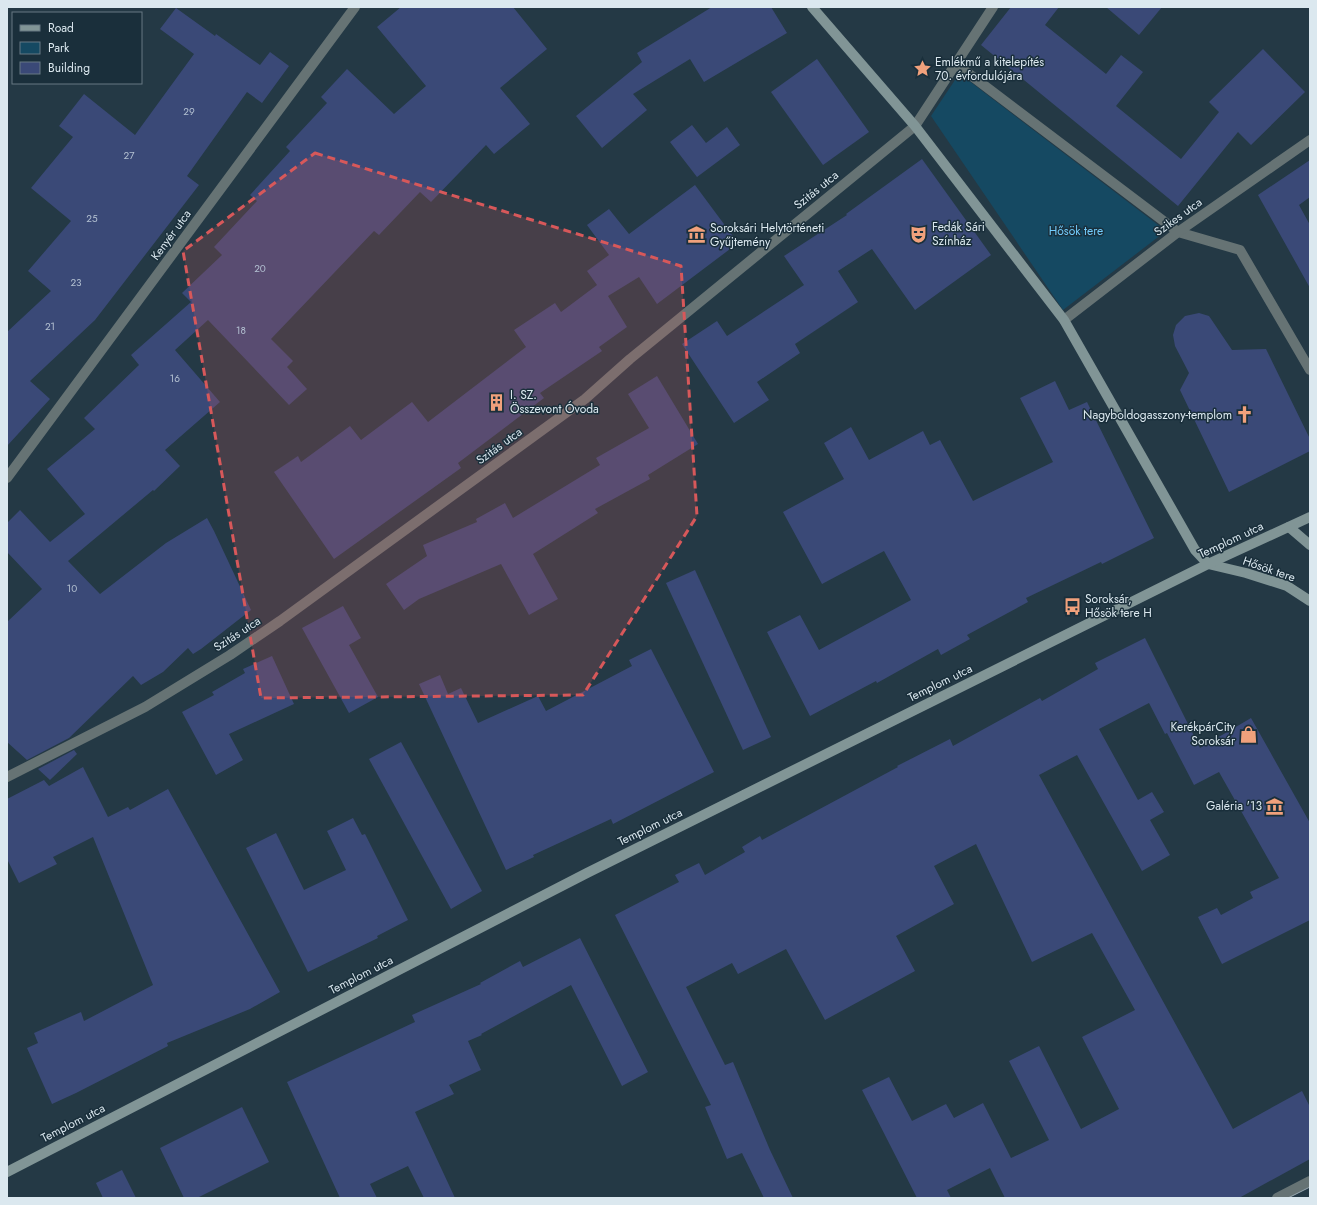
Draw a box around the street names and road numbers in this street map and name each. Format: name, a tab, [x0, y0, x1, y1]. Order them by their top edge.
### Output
street label: Szitás utca	[790, 166, 842, 214]
street label: Szikes utca	[1150, 193, 1206, 241]
street label: Kenyér utca	[147, 206, 196, 264]
street label: Szitás utca	[472, 423, 526, 469]
street label: Templom utca	[1196, 517, 1267, 563]
street label: Hősök tere	[1240, 552, 1298, 586]
street label: Szitás utca	[210, 612, 264, 656]
street label: Templom utca	[905, 660, 975, 706]
street label: Templom utca	[615, 804, 685, 850]
street label: Templom utca	[326, 951, 396, 999]
street label: Templom utca	[38, 1099, 108, 1147]

